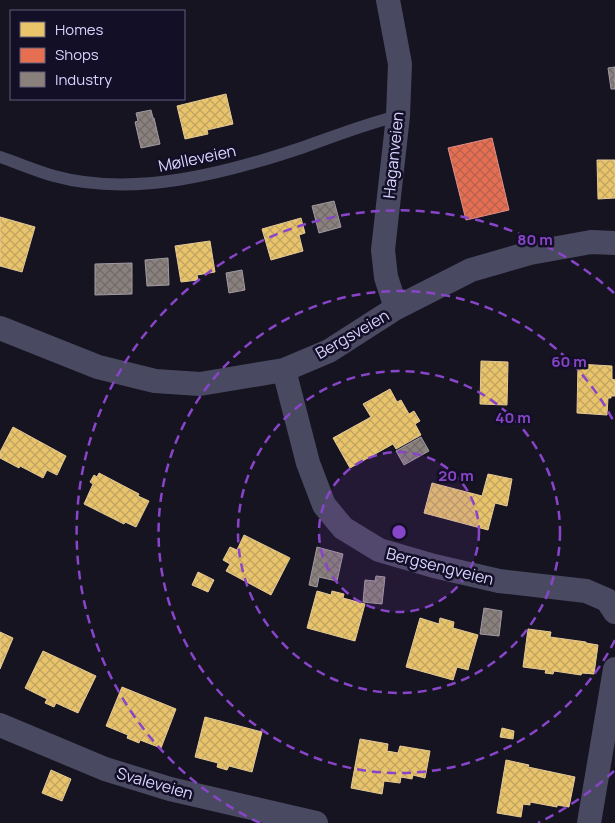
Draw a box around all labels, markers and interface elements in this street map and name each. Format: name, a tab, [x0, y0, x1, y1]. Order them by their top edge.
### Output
legend	[10, 10, 185, 100]
text: Homes	[55, 19, 104, 40]
text: Shops	[55, 44, 99, 65]
text: Industry	[55, 69, 112, 90]
street label: Haganveien	[378, 110, 408, 200]
street label: Mølleveien	[156, 139, 238, 177]
text: 80 m	[517, 229, 553, 250]
street label: Bergsveien	[311, 304, 393, 364]
text: 60 m	[551, 351, 587, 372]
text: 40 m	[495, 407, 531, 428]
text: 20 m	[438, 465, 474, 486]
centre of rings	[390, 523, 408, 541]
street label: Bergsengveien	[384, 542, 496, 590]
street label: Svaleveien	[114, 762, 196, 804]

